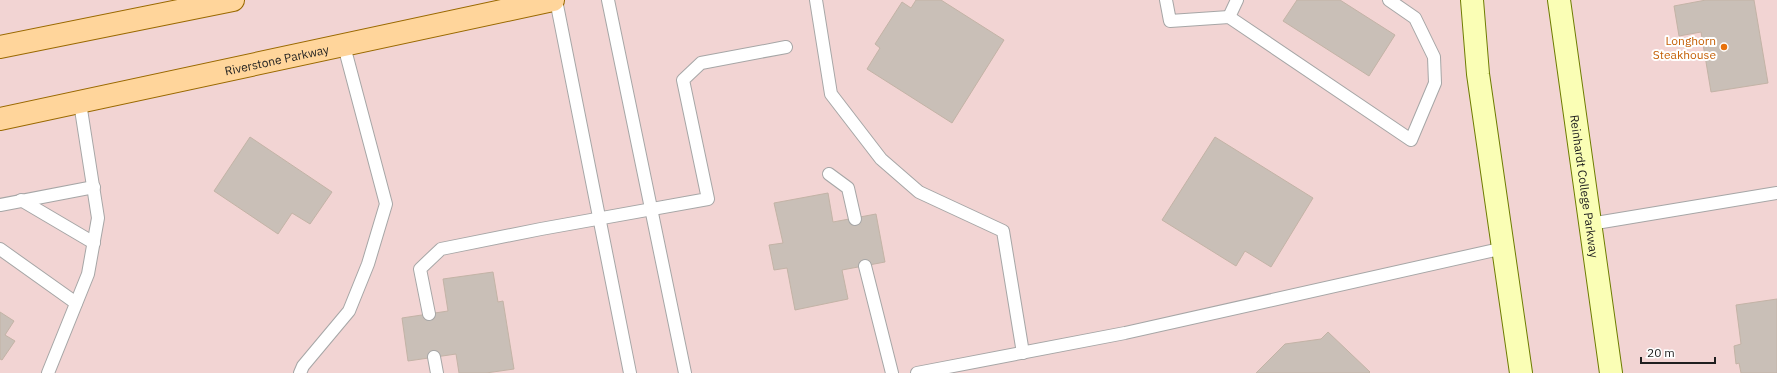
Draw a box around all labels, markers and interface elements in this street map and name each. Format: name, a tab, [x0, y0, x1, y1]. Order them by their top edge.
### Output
place label: Longhorn Steakhouse	[1653, 33, 1716, 62]
street label: Riverstone Parkway	[223, 41, 330, 78]
marker: Longhorn Steakhouse	[1719, 42, 1729, 52]
street label: Reinhardt College Parkway	[1568, 114, 1602, 259]
scale bar	[1641, 339, 1715, 365]
text: 20 m	[1647, 345, 1675, 360]

